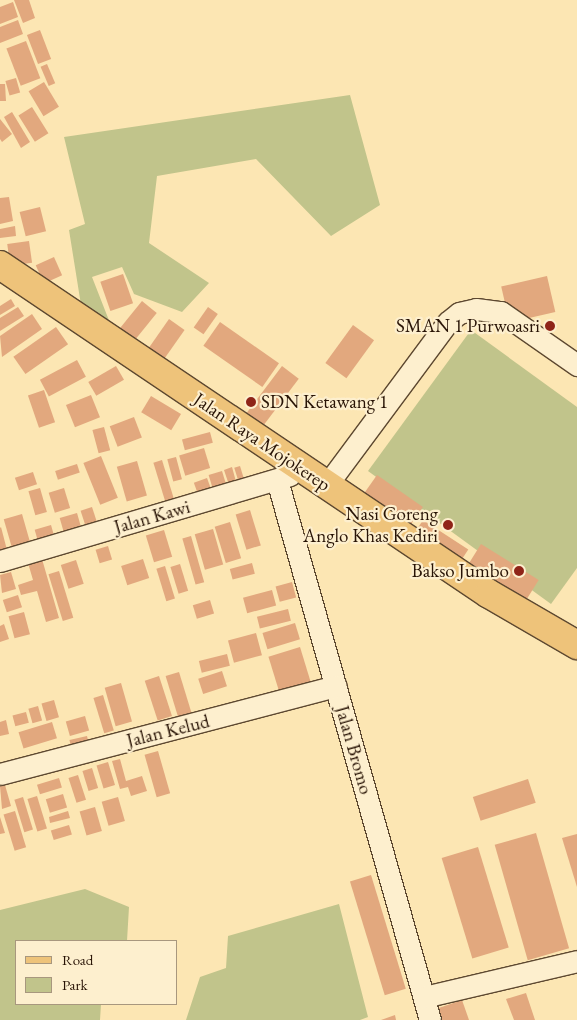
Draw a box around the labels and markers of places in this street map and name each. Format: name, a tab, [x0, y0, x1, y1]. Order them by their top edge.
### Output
place label: SMAN 1 Purwoasri	[396, 315, 540, 337]
marker: SMAN 1 Purwoasri	[544, 320, 556, 332]
place label: SDN Ketawang 1	[261, 391, 388, 413]
marker: SDN Ketawang 1	[245, 396, 257, 408]
place label: Nasi Goreng Anglo Khas Kediri	[303, 503, 438, 547]
marker: Nasi Goreng Anglo Khas Kediri	[442, 519, 454, 531]
place label: Bakso Jumbo	[412, 560, 509, 582]
marker: Bakso Jumbo	[513, 565, 525, 577]

